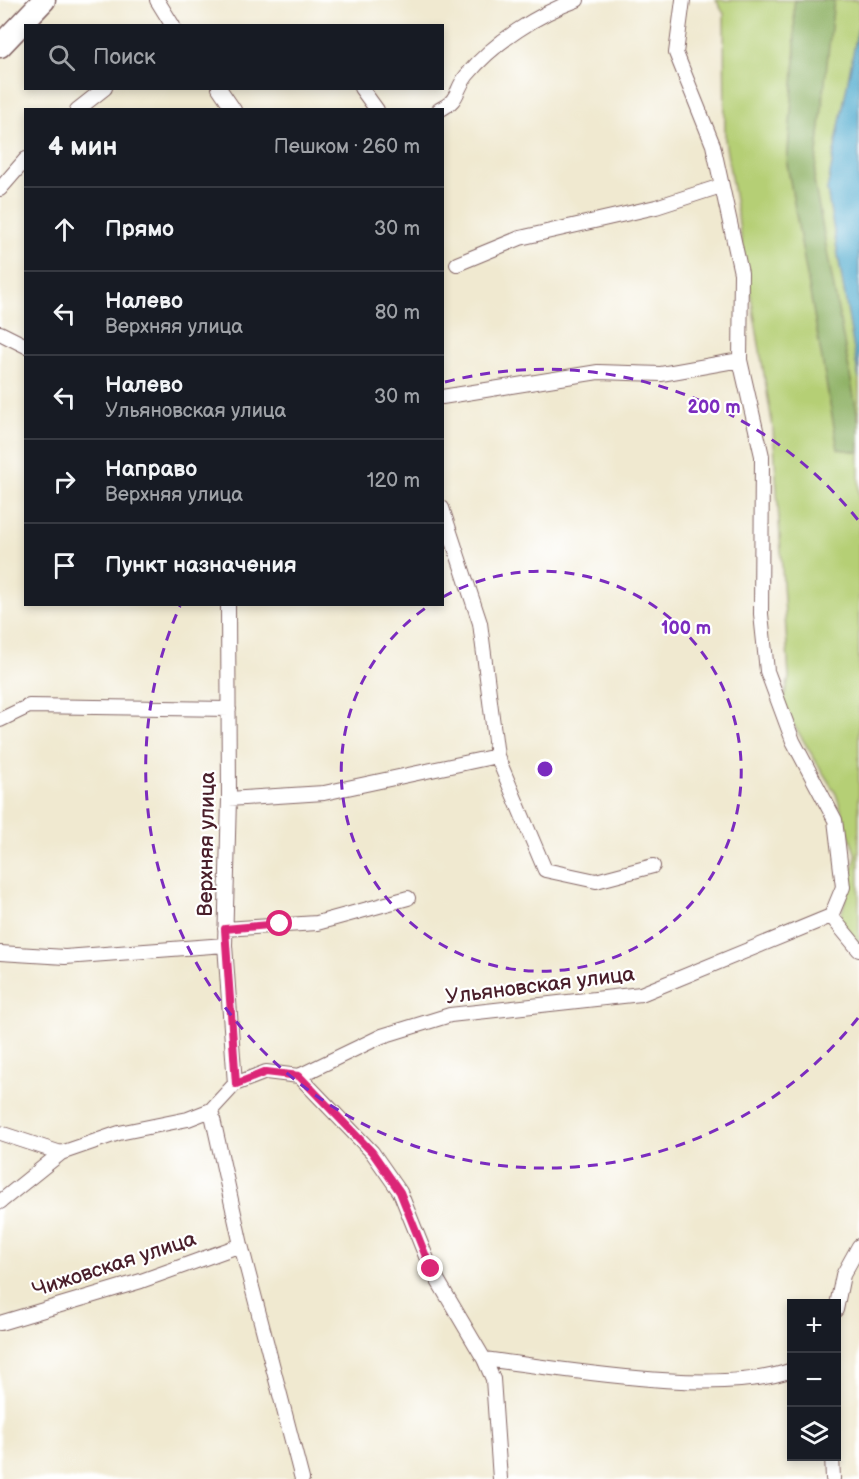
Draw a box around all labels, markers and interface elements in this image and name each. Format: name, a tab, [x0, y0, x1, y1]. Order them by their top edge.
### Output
search box	[24, 24, 444, 90]
icon: search	[45, 41, 78, 74]
text: Поиск	[93, 44, 156, 71]
text: 4 мин	[48, 132, 117, 163]
text: Пешком · 260 m	[274, 135, 420, 159]
icon: ahead	[48, 213, 81, 246]
text: Прямо	[105, 216, 174, 243]
text: 30 m	[374, 217, 420, 241]
text: Налево	[105, 288, 183, 315]
icon: left	[48, 297, 81, 330]
text: 80 m	[375, 301, 420, 325]
text: Верхняя улица	[105, 315, 243, 339]
text: Налево	[105, 372, 183, 399]
icon: left	[48, 381, 81, 414]
text: 30 m	[374, 385, 420, 409]
text: 200 m	[687, 397, 741, 418]
text: Ульяновская улица	[105, 399, 286, 423]
text: Направо	[105, 456, 197, 483]
icon: right	[48, 465, 81, 498]
text: 120 m	[367, 469, 420, 493]
text: Верхняя улица	[105, 483, 243, 507]
icon: arrive	[48, 549, 81, 582]
text: Пункт назначения	[105, 552, 297, 579]
text: 100 m	[661, 618, 711, 639]
centre of rings	[535, 759, 555, 779]
street label: Верхняя улица	[193, 771, 220, 917]
route start	[266, 910, 292, 936]
street label: Ульяновская улица	[444, 961, 637, 1010]
street label: Чижовская улица	[29, 1226, 200, 1303]
route end	[417, 1255, 443, 1281]
map controls	[787, 1299, 841, 1461]
button: +	[787, 1299, 841, 1353]
button: −	[787, 1353, 841, 1407]
button: layers	[787, 1407, 841, 1461]

